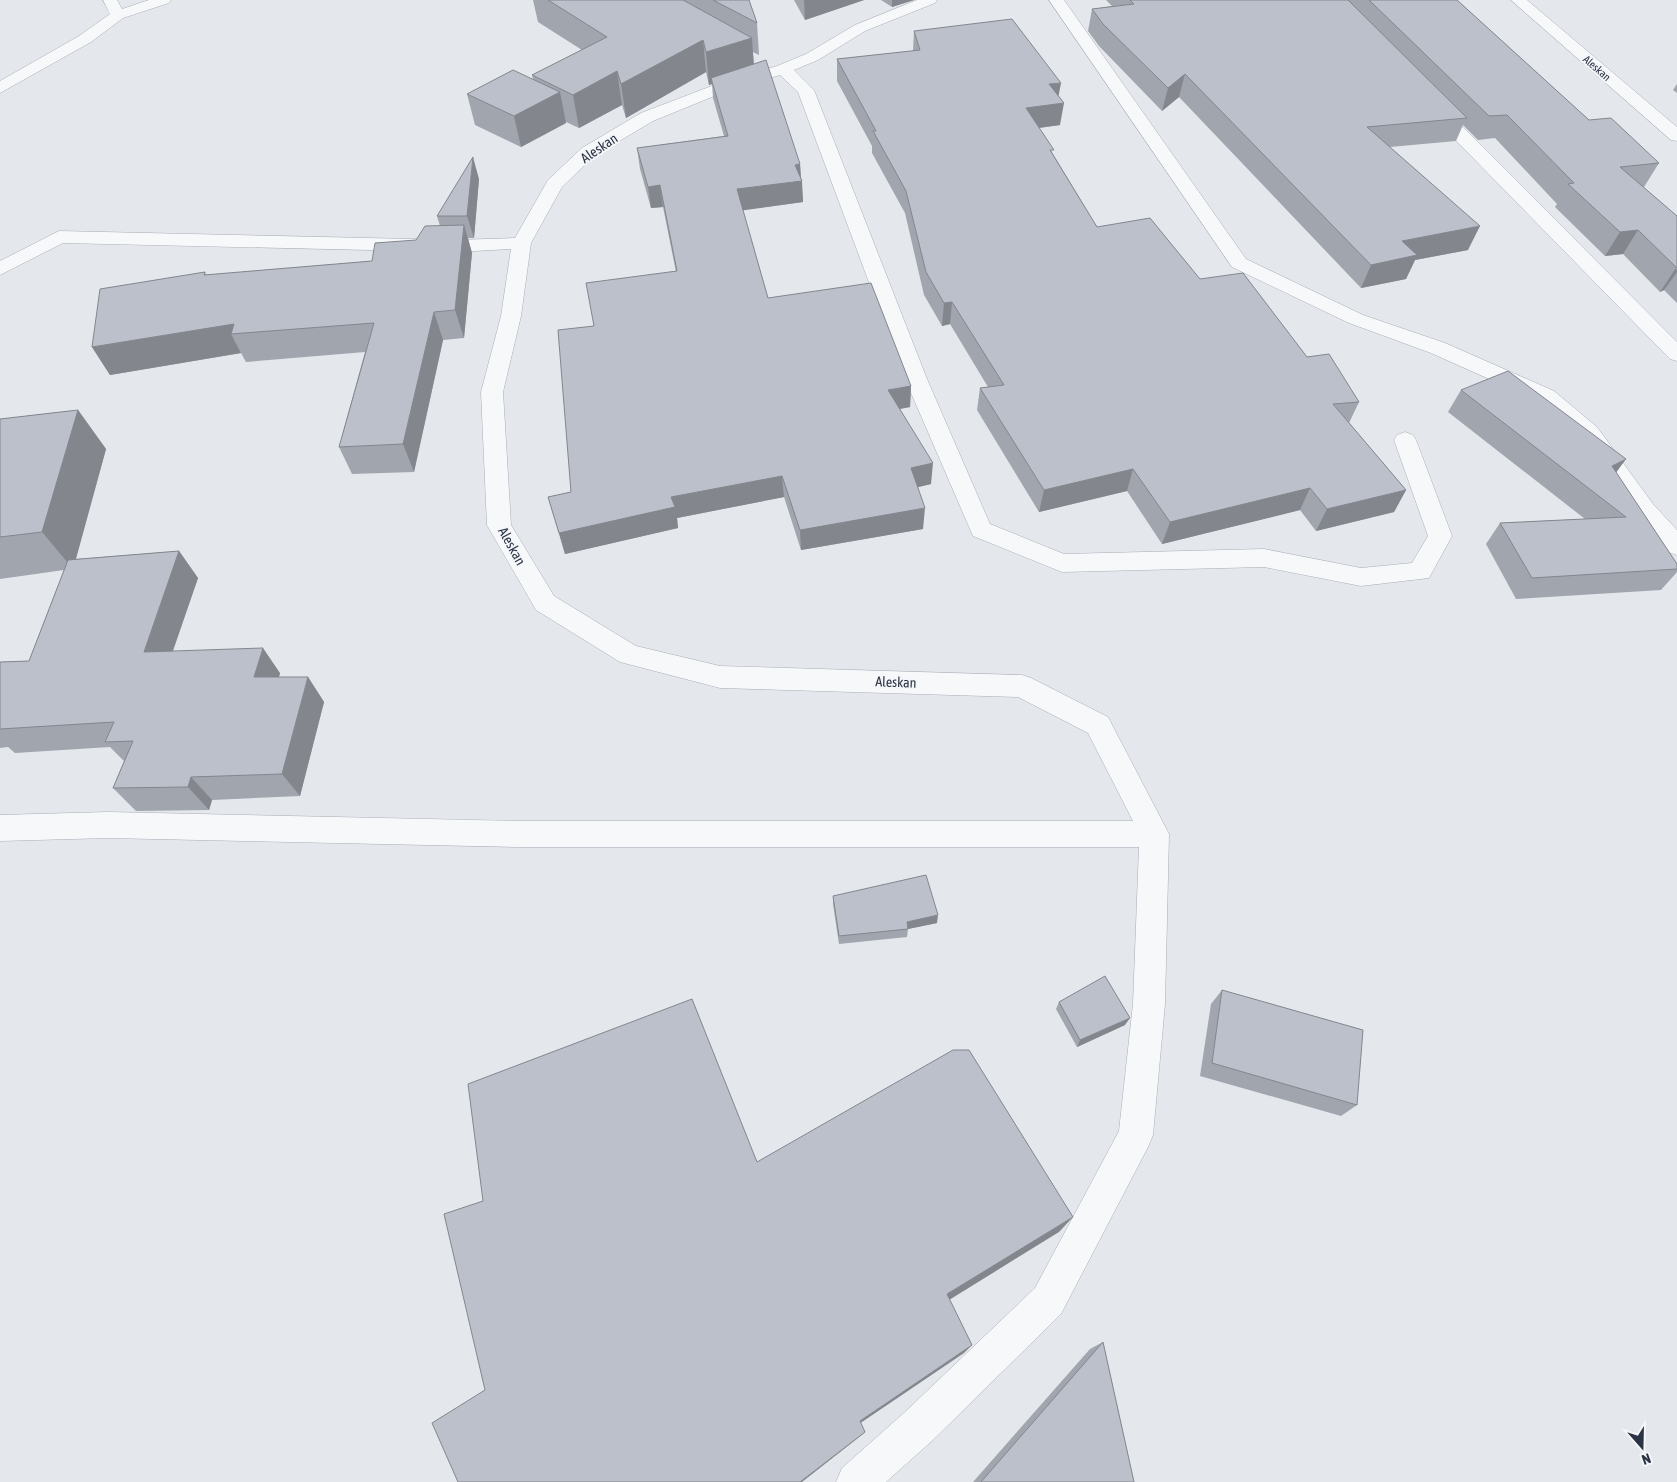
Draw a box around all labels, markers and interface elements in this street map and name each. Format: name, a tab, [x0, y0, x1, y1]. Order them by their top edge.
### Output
street label: Aleskan	[1581, 53, 1613, 83]
street label: Aleskan	[577, 130, 621, 166]
street label: Aleskan	[495, 524, 529, 568]
street label: Aleskan	[875, 673, 917, 691]
north arrow	[1617, 1422, 1667, 1472]
text: N	[1640, 1450, 1653, 1468]

